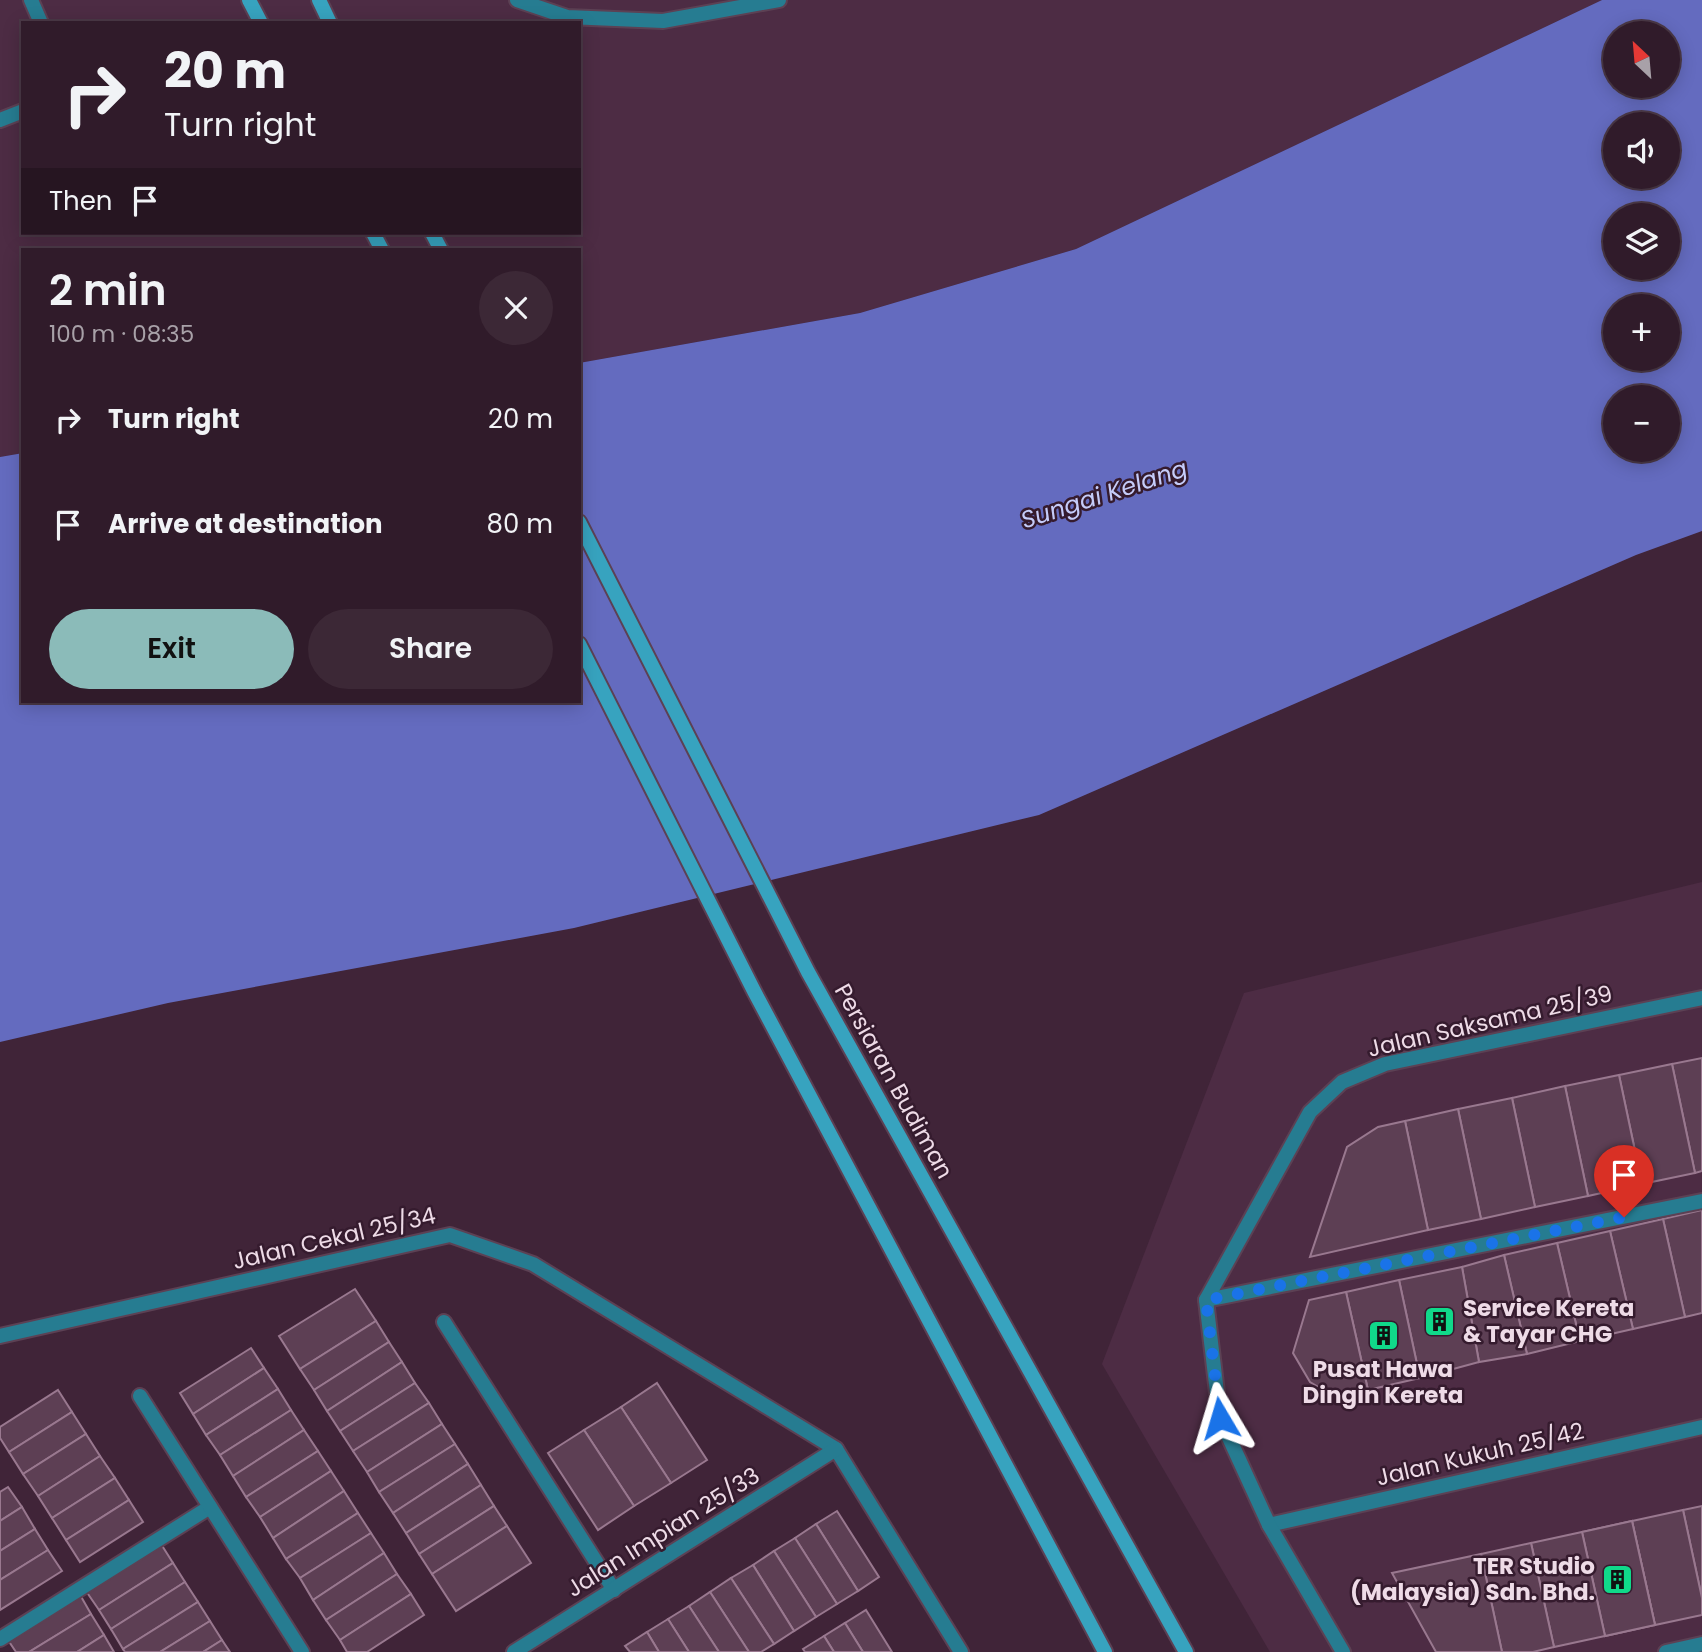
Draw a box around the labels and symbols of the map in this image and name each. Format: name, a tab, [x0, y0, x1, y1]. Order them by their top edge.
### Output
north arrow	[1603, 21, 1680, 98]
water label: Sungai Kelang	[1017, 452, 1191, 536]
street label: Jalan Saksama 25/39	[1364, 977, 1616, 1065]
street label: Persiaran Budiman	[827, 978, 961, 1184]
pin	[1594, 1145, 1654, 1217]
street label: Jalan Cekal 25/34	[229, 1199, 439, 1277]
place label: Service Kereta & Tayar CHG	[1463, 1292, 1634, 1350]
building icon: Service Kereta & Tayar CHG	[1423, 1304, 1457, 1338]
building icon: Pusat Hawa Dingin Kereta	[1366, 1318, 1400, 1352]
place label: Pusat Hawa Dingin Kereta	[1303, 1353, 1463, 1411]
position arrow	[1183, 1381, 1257, 1455]
street label: Jalan Kukuh 25/42	[1373, 1415, 1587, 1493]
street label: Jalan Impian 25/33	[560, 1459, 766, 1605]
place label: TER Studio (Malaysia) Sdn. Bhd.	[1350, 1550, 1595, 1608]
building icon: TER Studio (Malaysia) Sdn. Bhd.	[1601, 1562, 1635, 1596]

